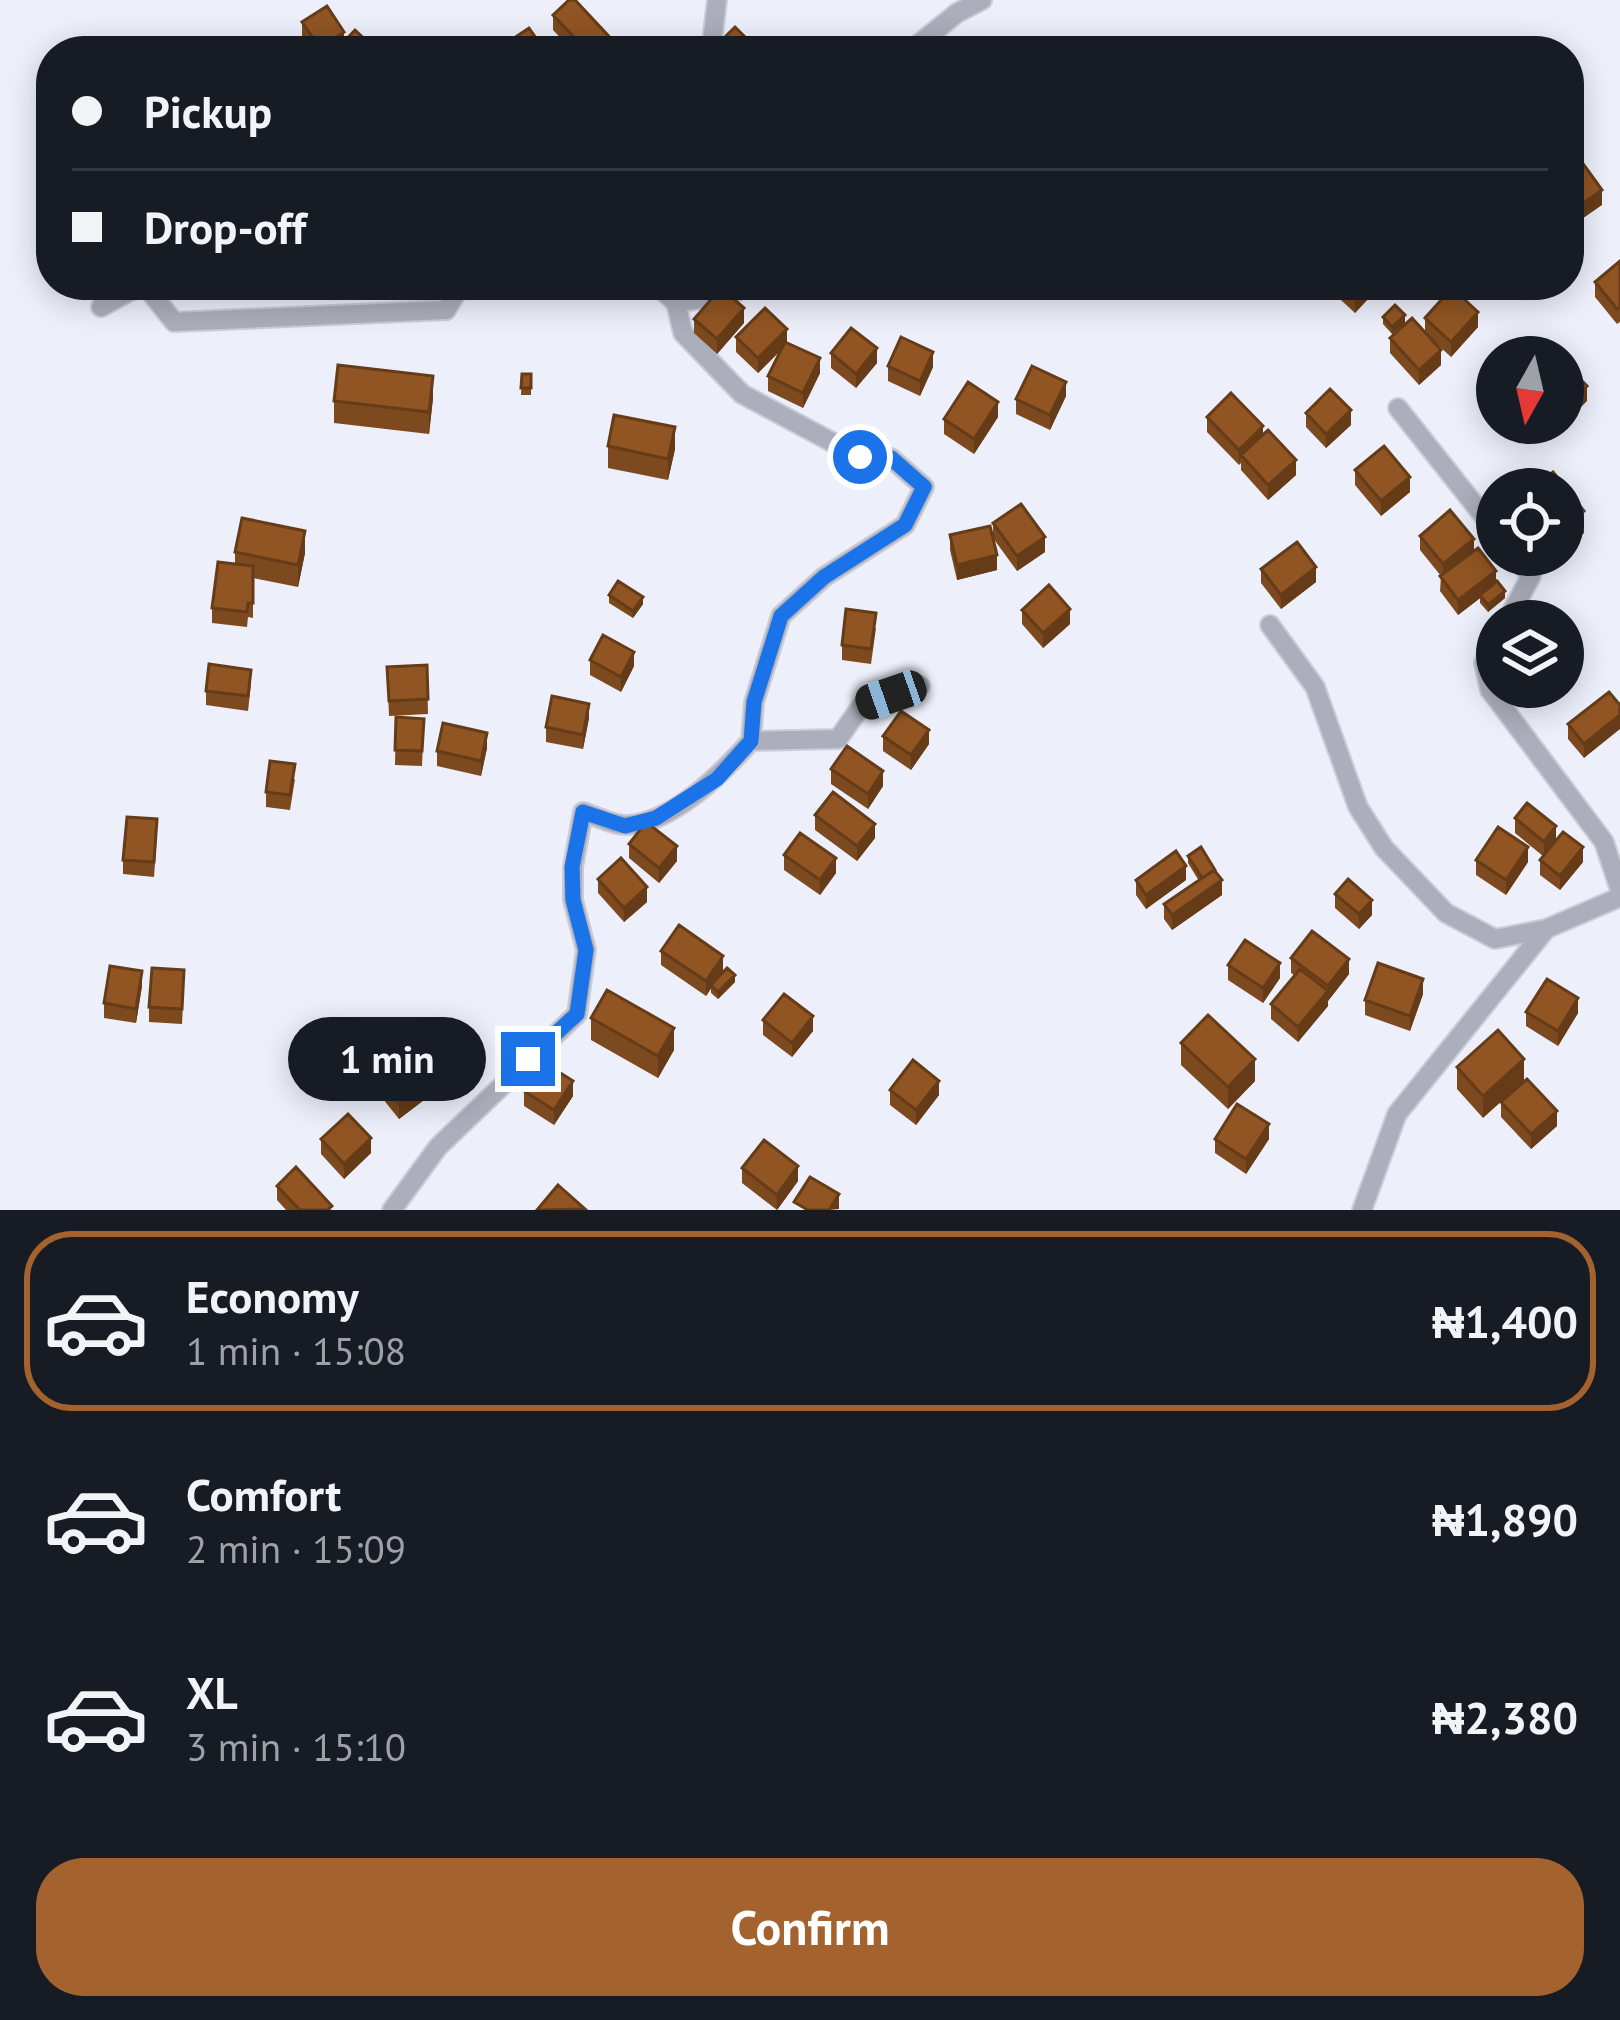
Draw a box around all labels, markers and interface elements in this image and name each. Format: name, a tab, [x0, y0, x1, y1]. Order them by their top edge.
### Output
text: Pickup	[144, 82, 272, 140]
text: Drop-off	[144, 198, 306, 256]
north arrow	[1476, 336, 1584, 444]
map controls	[1476, 336, 1584, 708]
route start	[833, 430, 887, 484]
button: locate	[1476, 468, 1584, 576]
button: layers	[1476, 600, 1584, 708]
car	[851, 666, 931, 724]
callout: 1 min	[288, 1017, 486, 1101]
route end	[501, 1032, 555, 1086]
text: 1 min	[339, 1033, 435, 1084]
icon: car	[42, 1267, 150, 1375]
text: Economy	[186, 1267, 359, 1325]
text: ₦1,400	[1432, 1292, 1578, 1350]
text: 1 min · 15:08	[186, 1325, 406, 1376]
icon: car	[42, 1465, 150, 1573]
text: Comfort	[186, 1465, 341, 1523]
text: ₦1,890	[1432, 1490, 1578, 1548]
text: 2 min · 15:09	[186, 1523, 406, 1574]
icon: car	[42, 1663, 150, 1771]
text: XL	[186, 1663, 238, 1721]
text: ₦2,380	[1432, 1688, 1578, 1746]
text: 3 min · 15:10	[186, 1721, 406, 1772]
button: Confirm	[36, 1858, 1584, 1996]

